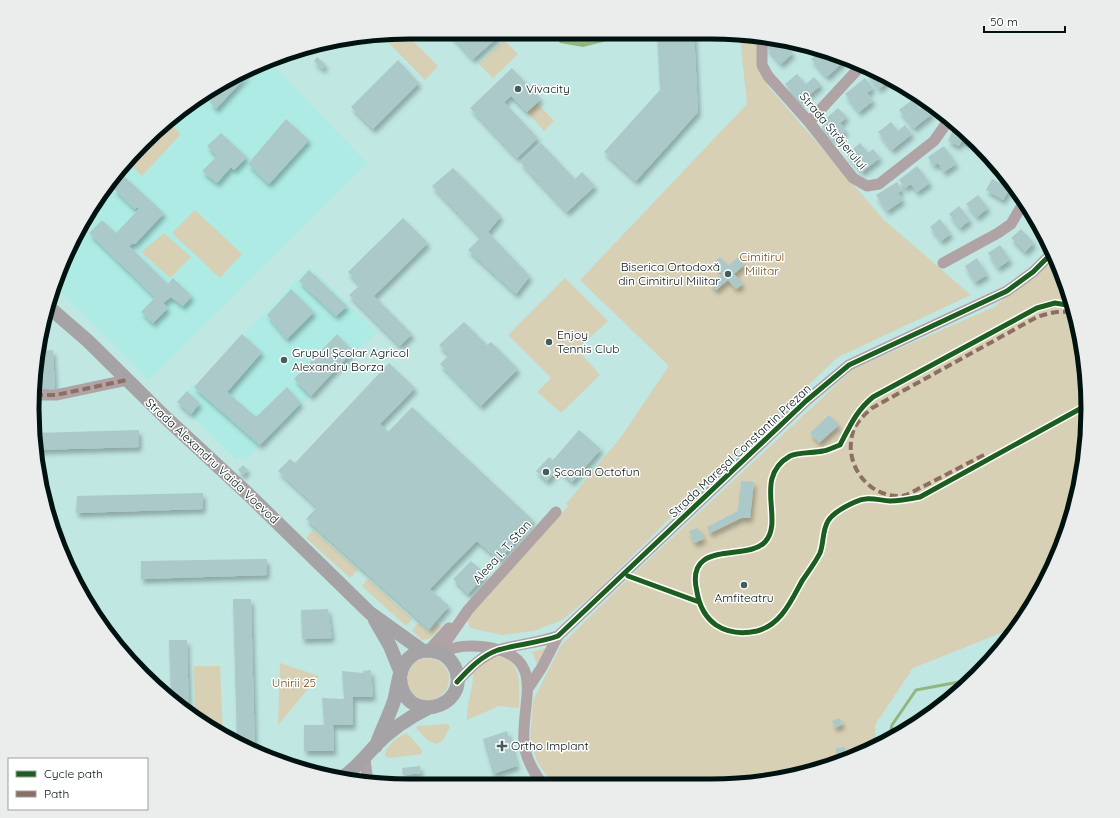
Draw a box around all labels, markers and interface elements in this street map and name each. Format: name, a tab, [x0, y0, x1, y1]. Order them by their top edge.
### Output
scale bar	[984, 8, 1065, 34]
text: 50 m	[990, 14, 1018, 29]
place label: Vivacity	[526, 81, 570, 96]
marker: Vivacity	[513, 84, 523, 94]
street label: Strada Străjerului	[797, 89, 870, 172]
park label: Cimitirul Militar	[740, 249, 784, 278]
place label: Biserica Ortodoxă din Cimitirul Militar	[618, 259, 720, 288]
marker: Biserica Ortodoxă din Cimitirul Militar	[723, 269, 733, 279]
place label: Enjoy Tennis Club	[557, 327, 620, 356]
marker: Enjoy Tennis Club	[544, 337, 554, 347]
place label: Grupul Școlar Agricol Alexandru Borza	[292, 345, 409, 374]
marker: Grupul Școlar Agricol Alexandru Borza	[279, 355, 289, 365]
street label: Strada Mareșal Constantin Prezan	[666, 381, 814, 520]
street label: Strada Alexandru Vaida Voevod	[142, 395, 282, 527]
place label: Școala Octofun	[554, 464, 640, 479]
marker: Școala Octofun	[541, 467, 551, 477]
street label: Aleea I. T. Stan	[469, 517, 534, 586]
marker: Amfiteatru	[739, 580, 749, 590]
place label: Amfiteatru	[714, 590, 774, 605]
park label: Unirii 25	[272, 675, 316, 690]
place label: Ortho Implant	[511, 738, 588, 753]
marker: Ortho Implant	[496, 740, 508, 752]
legend	[8, 758, 148, 810]
text: Cycle path	[44, 766, 103, 781]
text: Path	[44, 786, 69, 801]

